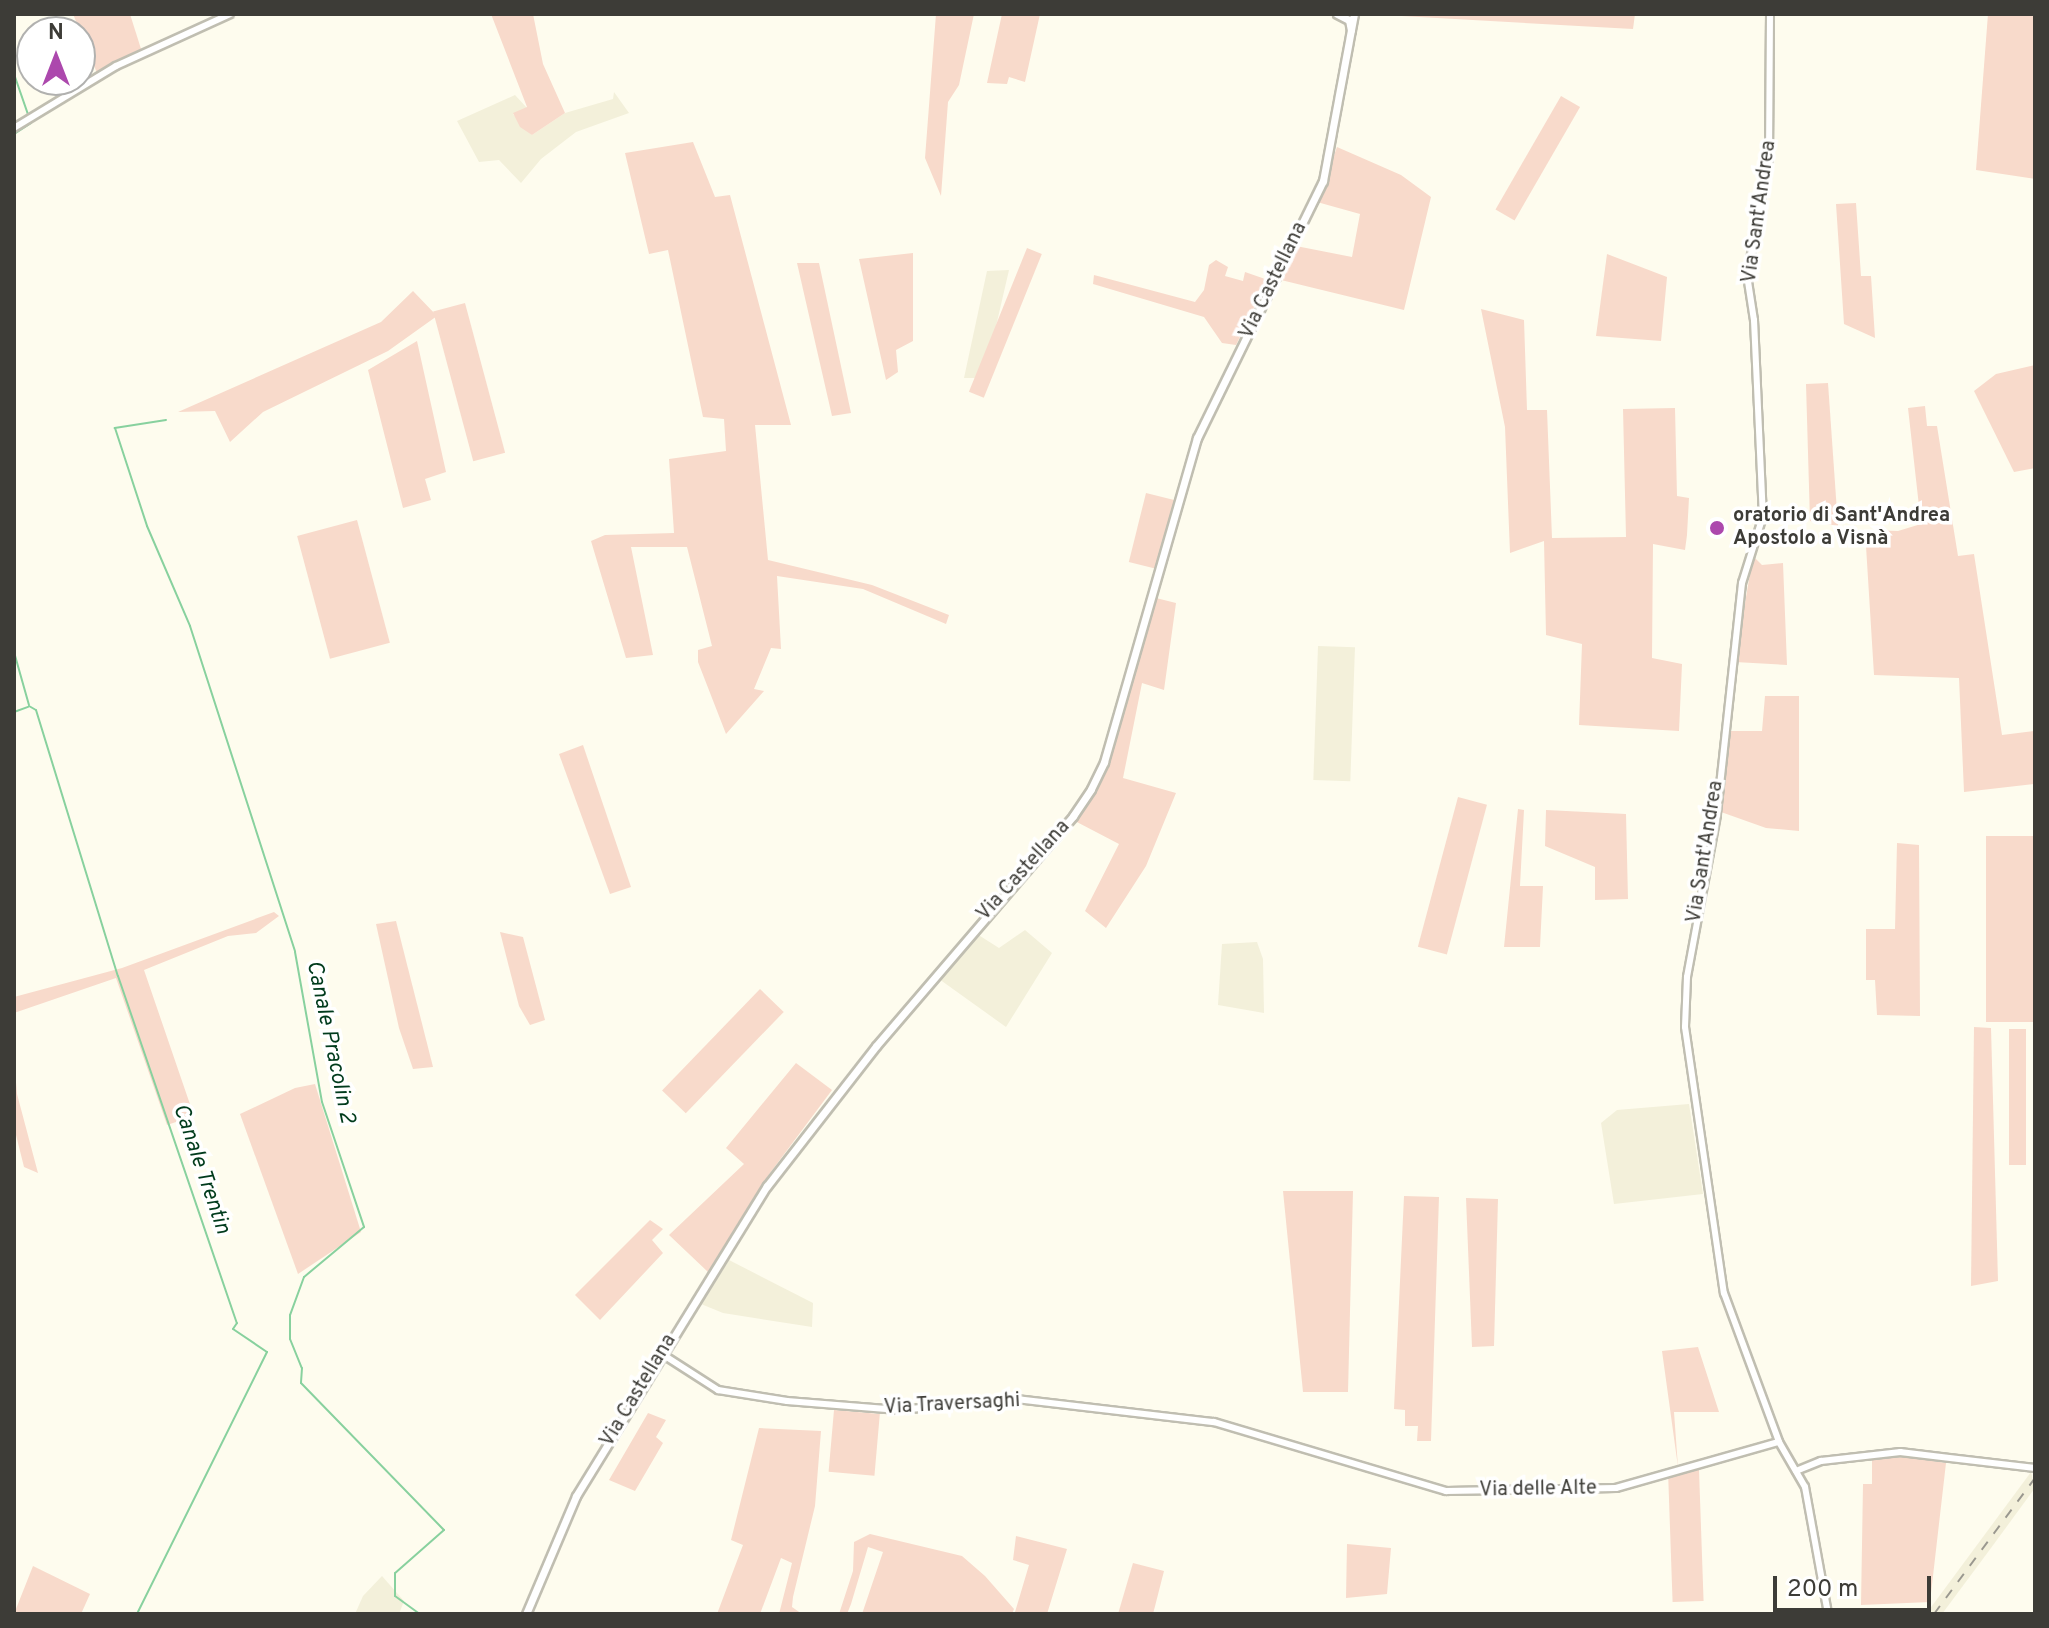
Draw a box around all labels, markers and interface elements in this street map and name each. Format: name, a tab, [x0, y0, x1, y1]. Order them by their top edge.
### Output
north arrow	[16, 16, 96, 96]
text: N	[48, 20, 64, 47]
street label: Via Sant'Andrea	[1738, 139, 1782, 285]
street label: Via Castellana	[1235, 219, 1313, 343]
place label: oratorio di Sant'Andrea Apostolo a Visnà	[1733, 504, 1950, 551]
marker: oratorio di Sant'Andrea Apostolo a Visnà	[1708, 519, 1726, 537]
street label: Via Sant'Andrea	[1683, 779, 1729, 925]
street label: Via Castellana	[973, 816, 1075, 926]
water label: Canale Pracolin 2	[300, 958, 360, 1126]
water label: Canale Trentin	[166, 1100, 236, 1238]
street label: Via Castellana	[596, 1330, 682, 1452]
street label: Via Traversaghi	[883, 1389, 1021, 1421]
street label: Via delle Alte	[1479, 1477, 1597, 1503]
scale bar	[1777, 1560, 1935, 1610]
text: 200 m	[1787, 1575, 1858, 1605]

